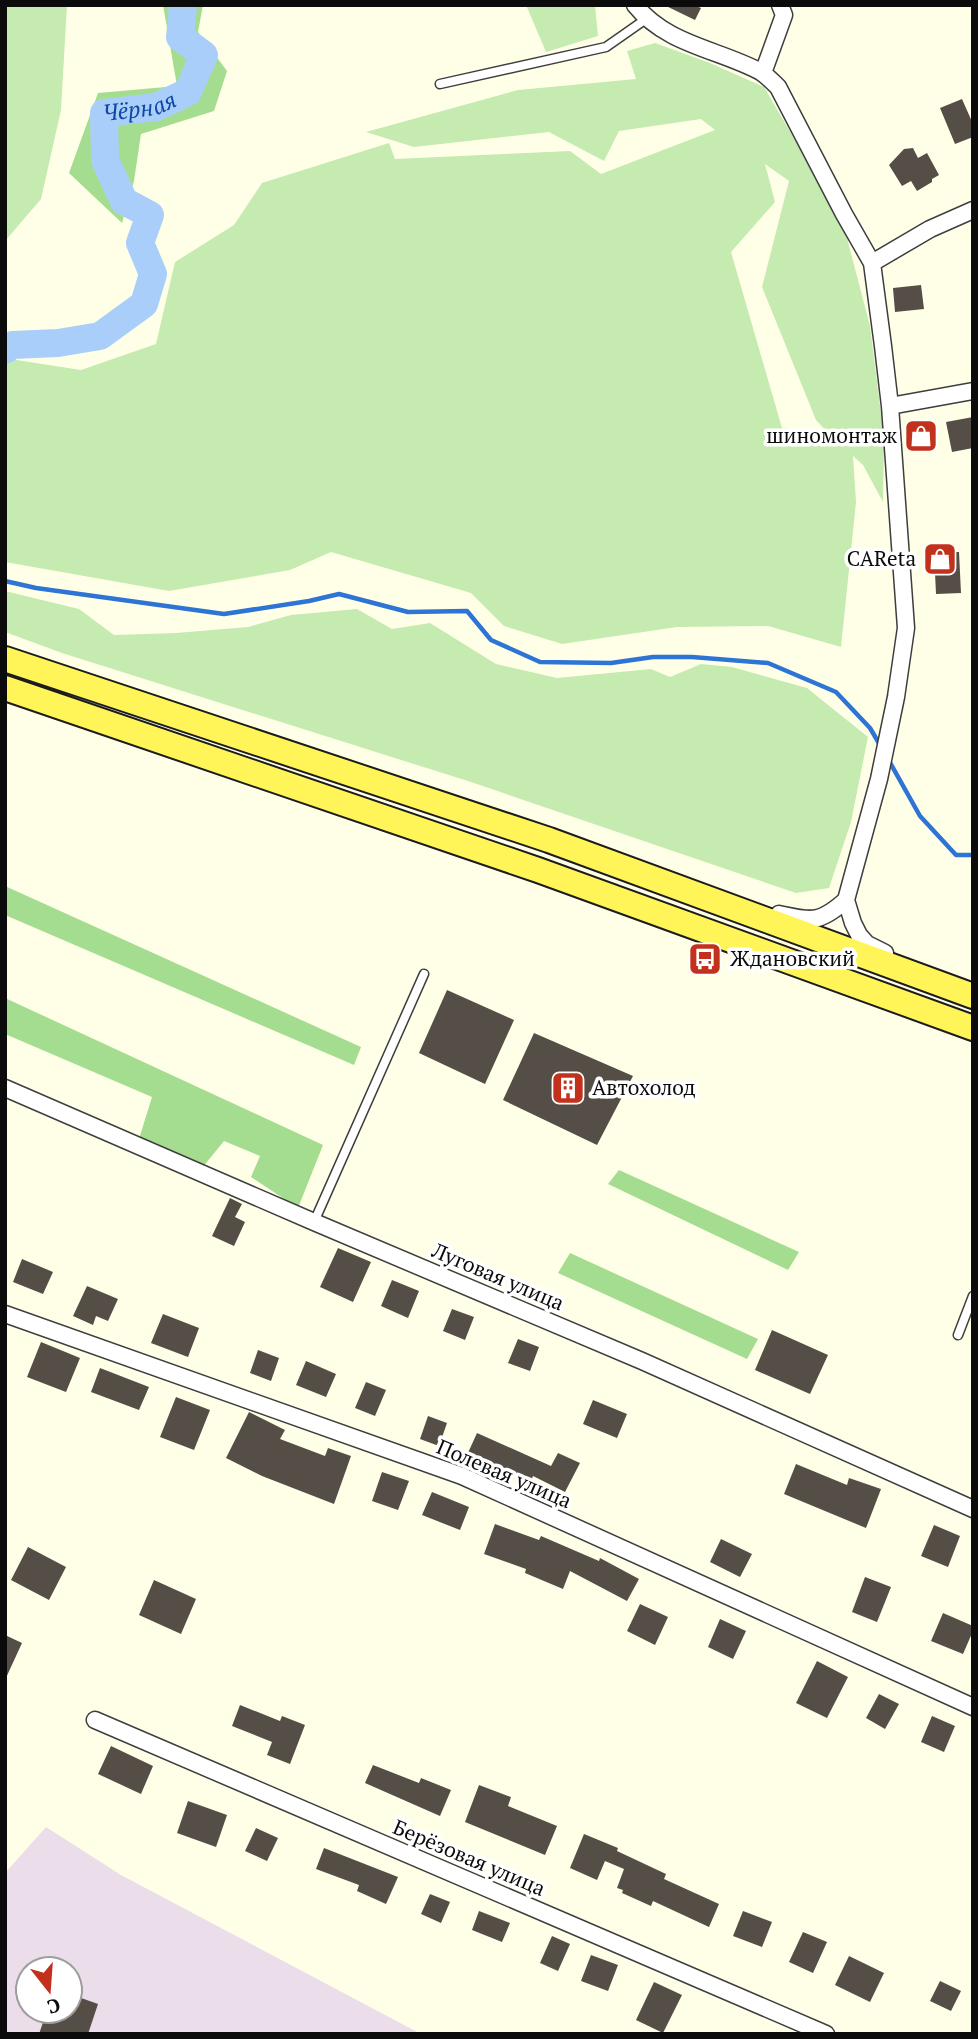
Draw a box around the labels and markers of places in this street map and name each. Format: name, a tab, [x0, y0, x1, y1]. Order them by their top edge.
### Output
shop icon: шиномонтаж	[902, 417, 940, 455]
place label: шиномонтаж	[766, 421, 898, 449]
shop icon: CAReta	[921, 540, 959, 578]
place label: CAReta	[847, 544, 916, 572]
bus stop icon: Ждановский	[686, 940, 724, 978]
place label: Ждановский	[730, 944, 855, 972]
building icon: Автохолод	[549, 1069, 587, 1107]
place label: Автохолод	[592, 1073, 696, 1101]

